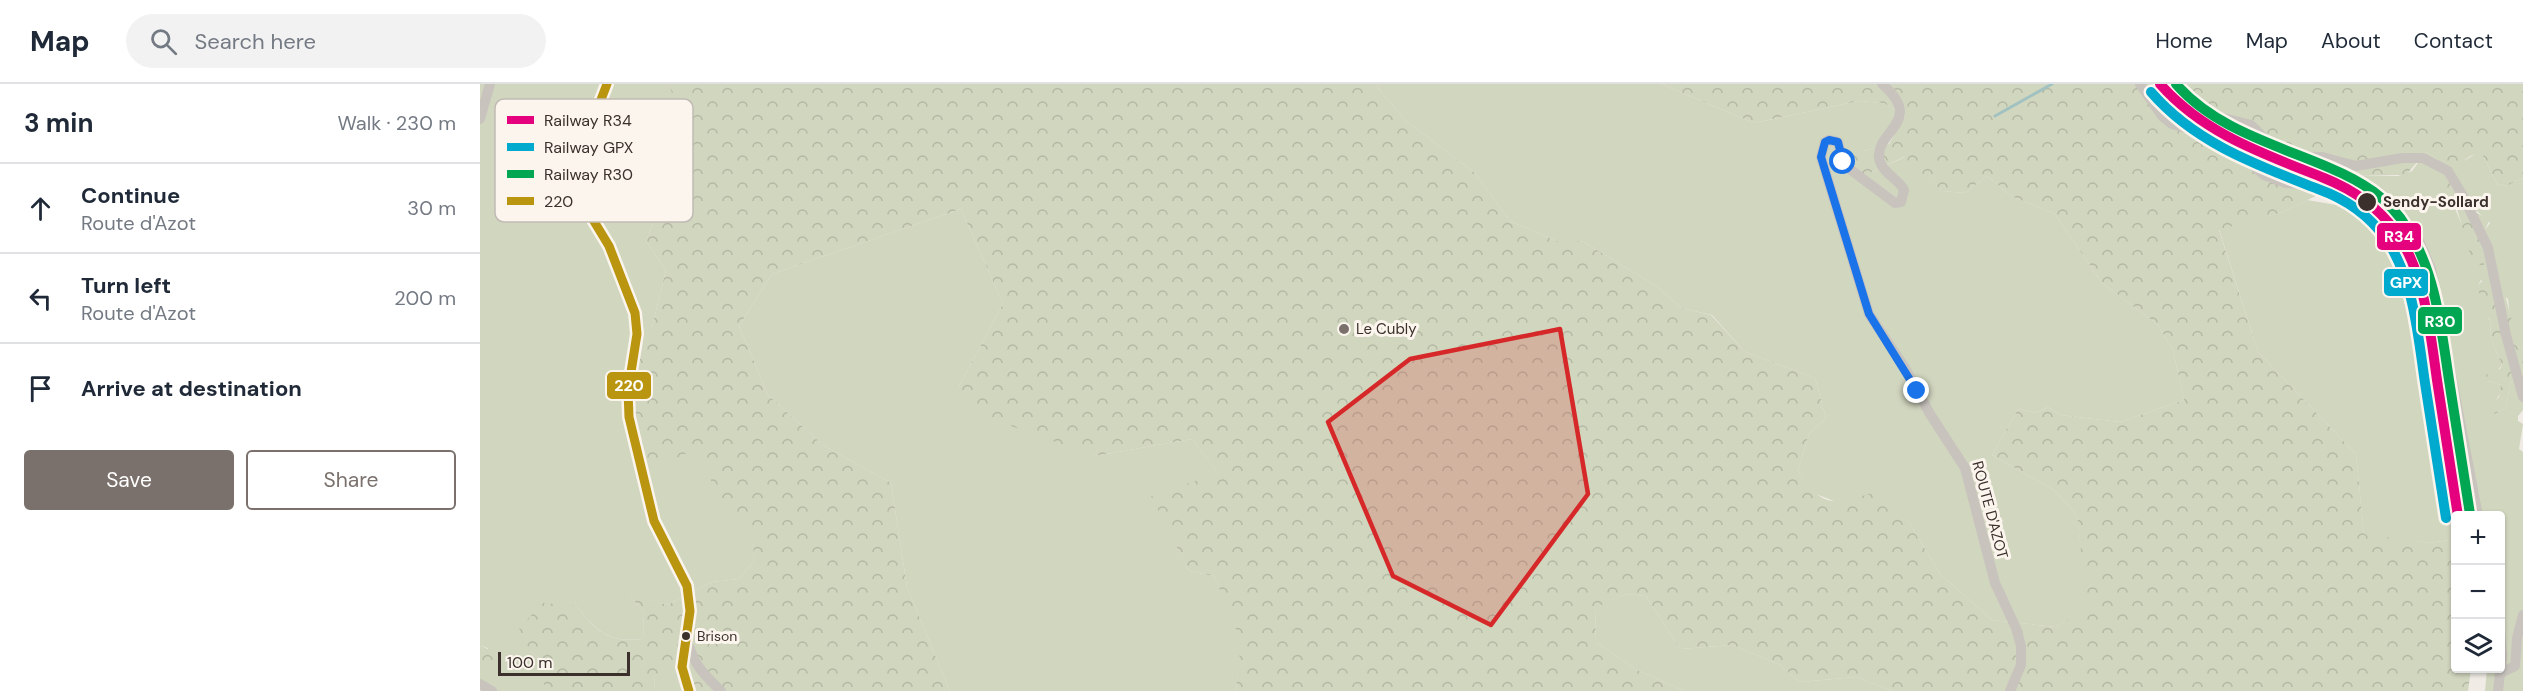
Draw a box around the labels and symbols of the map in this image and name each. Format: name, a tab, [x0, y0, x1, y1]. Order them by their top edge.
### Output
legend	[495, 99, 693, 222]
text: Railway R34	[544, 110, 632, 131]
text: Railway GPX	[544, 137, 634, 158]
route start	[1829, 148, 1855, 174]
text: Railway R30	[544, 164, 633, 185]
text: 220	[544, 191, 573, 212]
marker: Sendy-Sollard	[2356, 191, 2378, 213]
place label: Sendy-Sollard	[2383, 192, 2489, 212]
line badge: R34	[2376, 222, 2422, 251]
text: R34	[2384, 226, 2414, 247]
line badge: GPX	[2383, 268, 2429, 297]
text: GPX	[2390, 272, 2423, 293]
line badge: R30	[2417, 306, 2463, 335]
text: R30	[2424, 311, 2456, 332]
place label: Le Cubly	[1356, 319, 1417, 339]
marker: Le Cubly	[1337, 322, 1351, 336]
line badge: 220	[606, 371, 652, 400]
text: 220	[614, 375, 644, 396]
route end	[1903, 377, 1929, 403]
street label: ROUTE D'AZOT	[1967, 459, 2013, 561]
place label: Brison	[697, 627, 737, 645]
marker: Brison	[680, 630, 692, 642]
scale bar	[498, 649, 630, 676]

